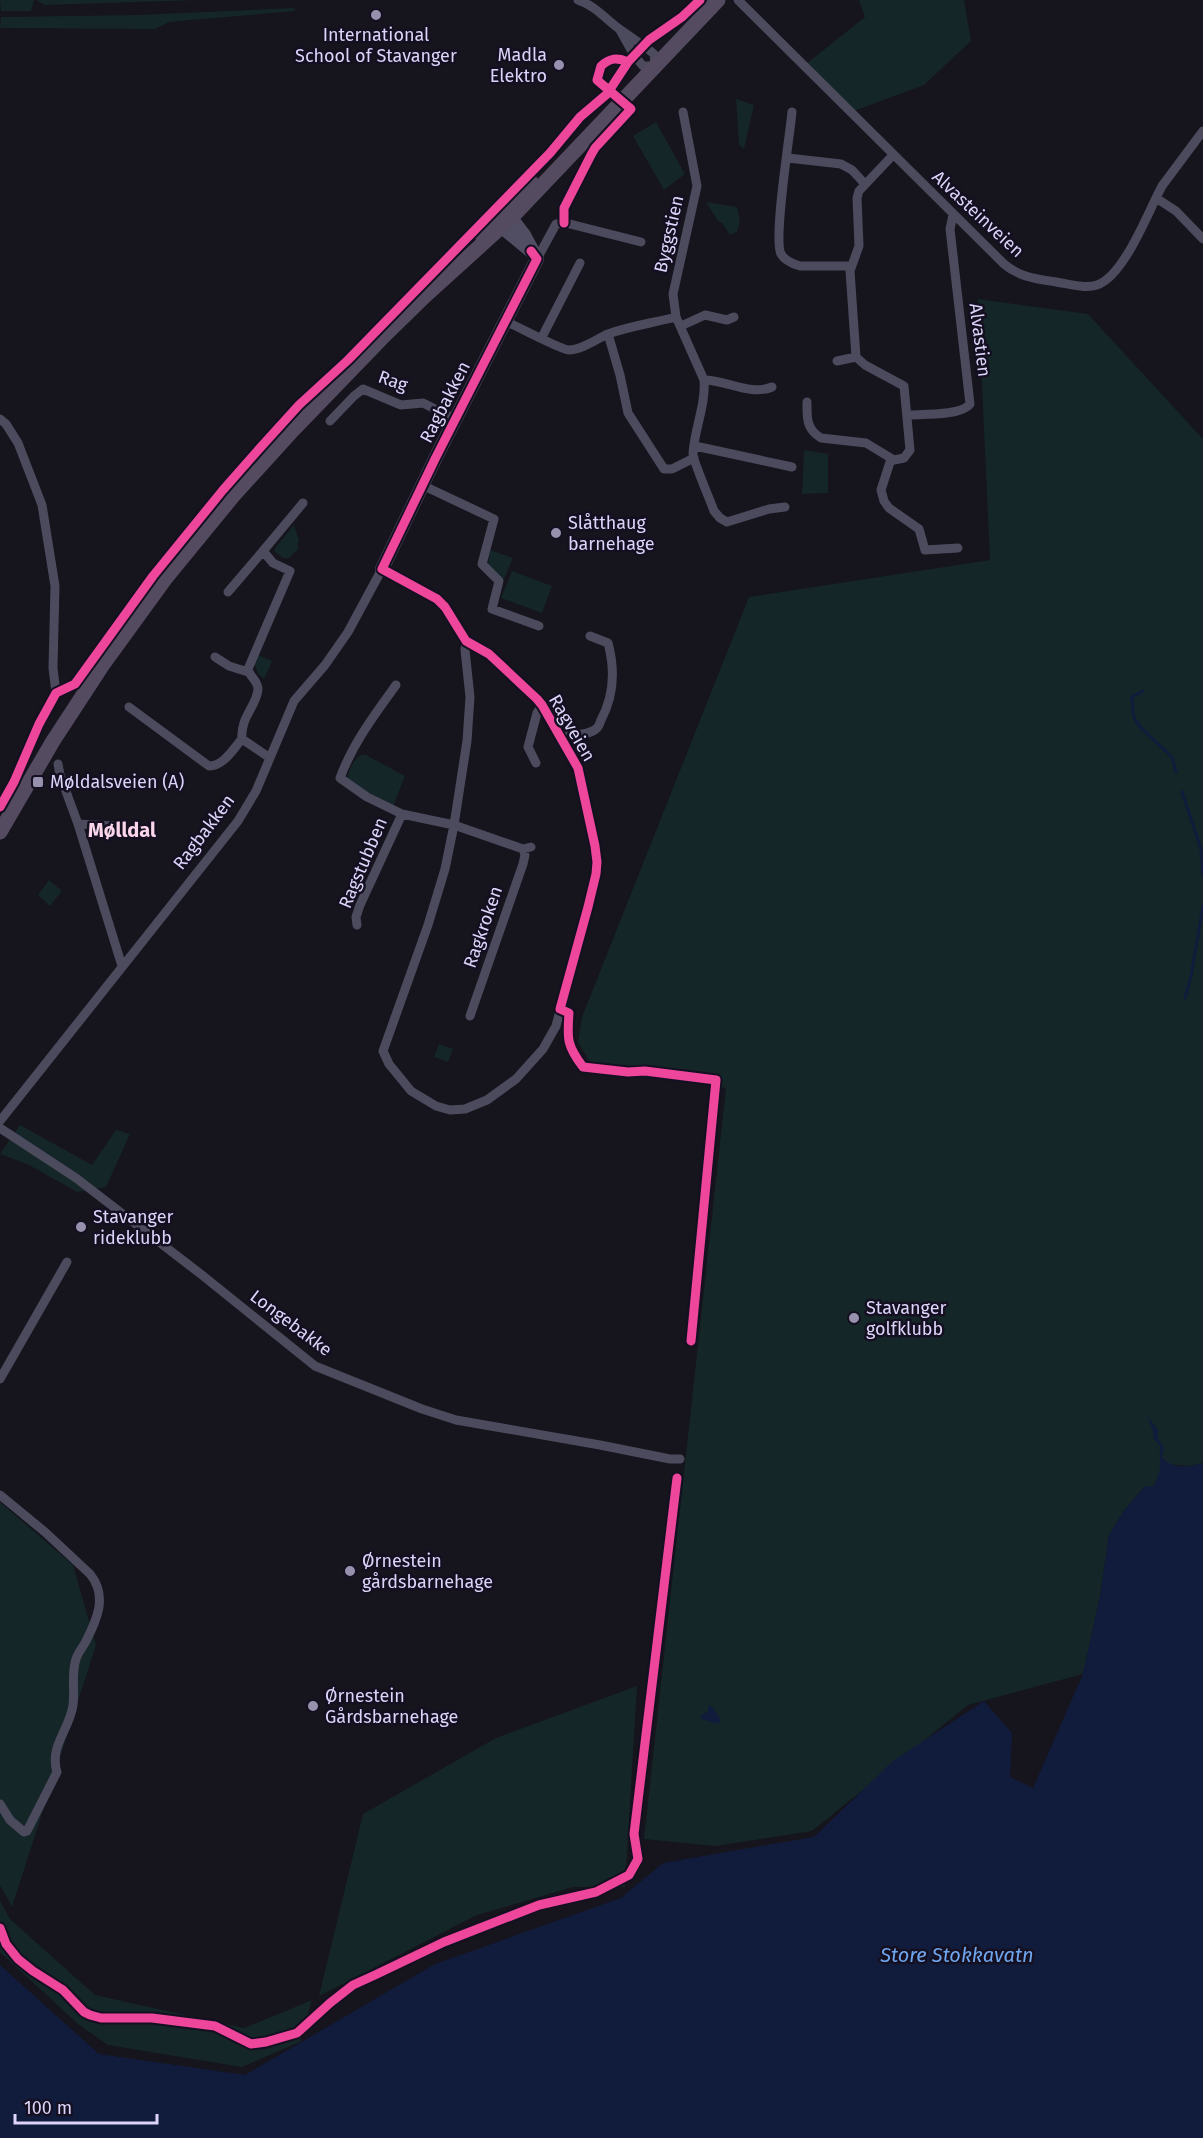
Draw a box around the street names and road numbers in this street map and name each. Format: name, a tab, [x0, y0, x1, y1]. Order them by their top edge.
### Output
street label: Alvasteinveien	[928, 166, 1028, 262]
street label: Byggstien	[649, 193, 689, 275]
street label: Alvastien	[965, 302, 995, 378]
street label: Ragbakken	[415, 358, 475, 446]
street label: Rag	[375, 366, 411, 396]
street label: Ragveien	[544, 691, 600, 765]
street label: Ragbakken	[169, 790, 239, 874]
street label: Ragstubben	[334, 814, 392, 912]
street label: Ragkroken	[459, 883, 507, 971]
street label: Longebakke	[246, 1285, 336, 1361]

